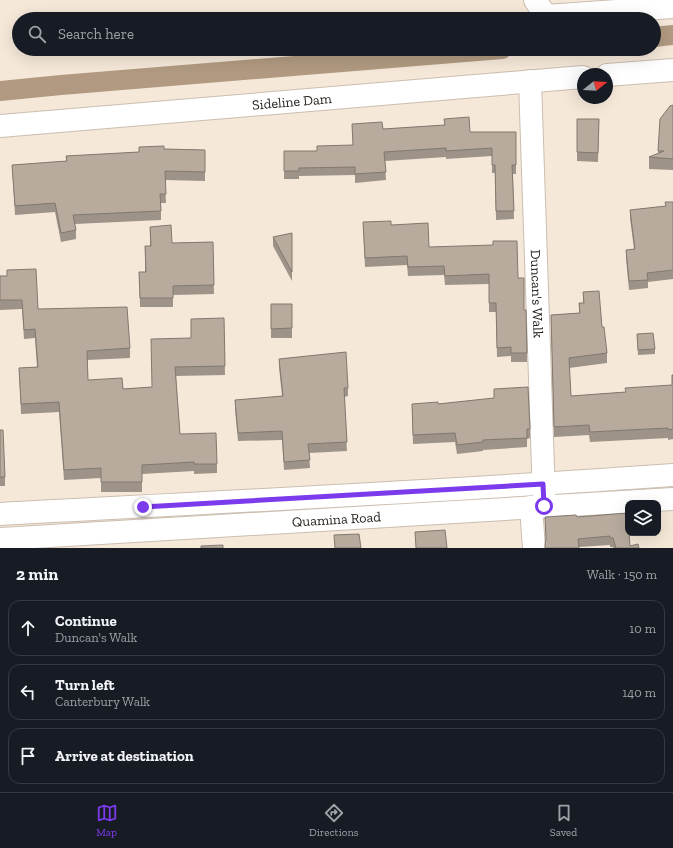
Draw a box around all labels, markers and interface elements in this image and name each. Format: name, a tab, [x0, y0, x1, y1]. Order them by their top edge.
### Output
search box	[12, 12, 661, 56]
icon: search	[26, 23, 48, 45]
text: Search here	[58, 25, 134, 43]
north arrow	[577, 68, 613, 104]
street label: Sideline Dam	[252, 90, 332, 114]
street label: Duncan's Walk	[527, 249, 547, 339]
route start	[535, 497, 553, 515]
route end	[134, 498, 152, 516]
map controls	[625, 500, 661, 536]
button: layers	[625, 500, 661, 536]
street label: Quamina Road	[291, 508, 382, 531]
text: 2 min	[16, 564, 58, 584]
text: Walk · 150 m	[587, 567, 657, 582]
text: Continue	[55, 612, 117, 630]
icon: ahead	[17, 617, 39, 639]
text: 10 m	[629, 621, 656, 636]
text: Duncan's Walk	[55, 630, 137, 645]
text: Turn left	[55, 676, 115, 694]
icon: left	[17, 681, 39, 703]
text: 140 m	[622, 685, 656, 700]
text: Canterbury Walk	[55, 694, 150, 709]
icon: arrive	[17, 745, 39, 767]
text: Arrive at destination	[55, 747, 194, 765]
tab: Map	[96, 802, 118, 839]
tab: Directions	[309, 802, 359, 839]
tab: Saved	[550, 802, 577, 839]

